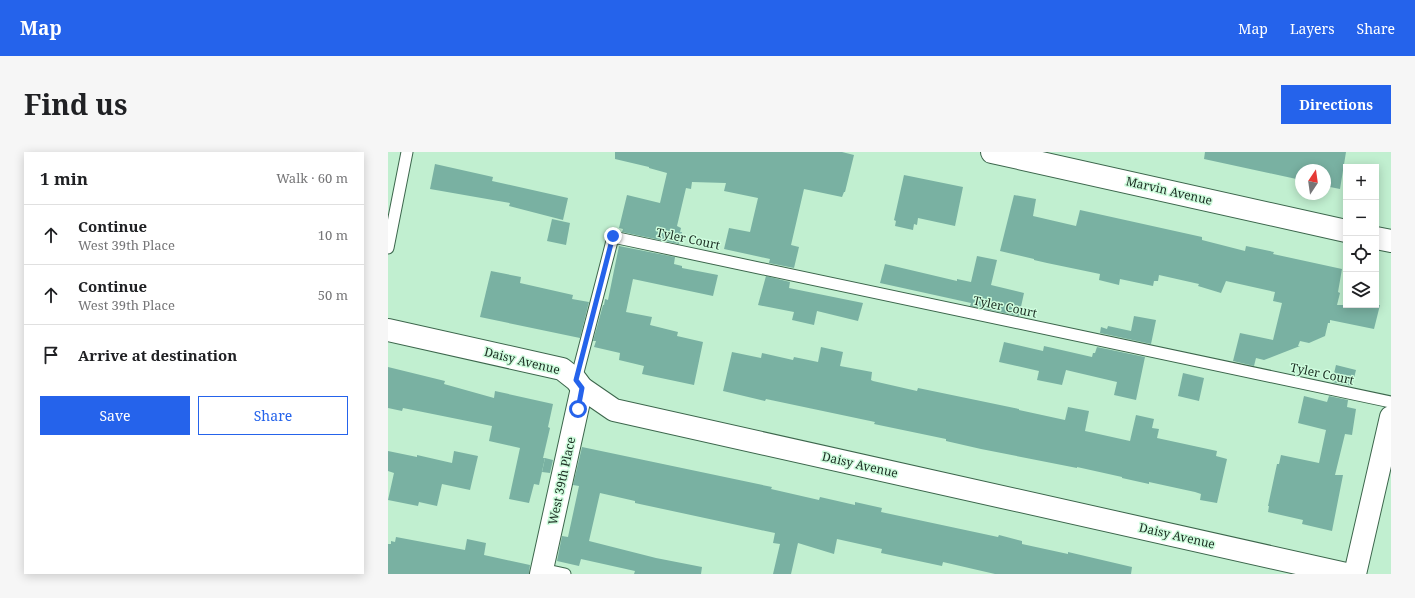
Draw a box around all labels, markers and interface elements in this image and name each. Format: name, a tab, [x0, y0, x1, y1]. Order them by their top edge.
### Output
text: Map	[20, 15, 62, 41]
text: Map	[1238, 19, 1268, 38]
text: Layers	[1290, 19, 1335, 38]
text: Share	[1357, 19, 1395, 38]
text: Find us	[24, 85, 128, 123]
button: Directions	[1281, 85, 1391, 124]
north arrow	[1295, 164, 1331, 200]
map controls	[1343, 164, 1379, 308]
button: +	[1343, 164, 1379, 200]
text: 1 min	[40, 167, 88, 190]
text: Walk · 60 m	[276, 169, 348, 187]
street label: Marvin Avenue	[1124, 172, 1214, 209]
button: −	[1343, 200, 1379, 236]
text: Continue	[78, 216, 147, 236]
street label: Tyler Court	[655, 223, 722, 254]
icon: ahead	[40, 224, 62, 246]
text: 10 m	[318, 226, 348, 244]
route end	[604, 227, 622, 245]
text: West 39th Place	[78, 236, 175, 254]
button: locate	[1343, 236, 1379, 272]
button: layers	[1343, 272, 1379, 308]
text: Continue	[78, 276, 147, 296]
icon: ahead	[40, 284, 62, 306]
text: 50 m	[318, 286, 348, 304]
street label: Tyler Court	[972, 291, 1039, 322]
text: West 39th Place	[78, 296, 175, 314]
street label: Daisy Avenue	[482, 343, 562, 378]
icon: arrive	[40, 344, 62, 366]
text: Arrive at destination	[78, 345, 237, 365]
street label: Tyler Court	[1289, 358, 1356, 389]
button: Save	[40, 396, 190, 435]
button: Share	[198, 396, 348, 435]
route start	[569, 400, 587, 418]
street label: West 39th Place	[544, 435, 579, 526]
street label: Daisy Avenue	[820, 448, 900, 482]
street label: Daisy Avenue	[1137, 519, 1217, 553]

